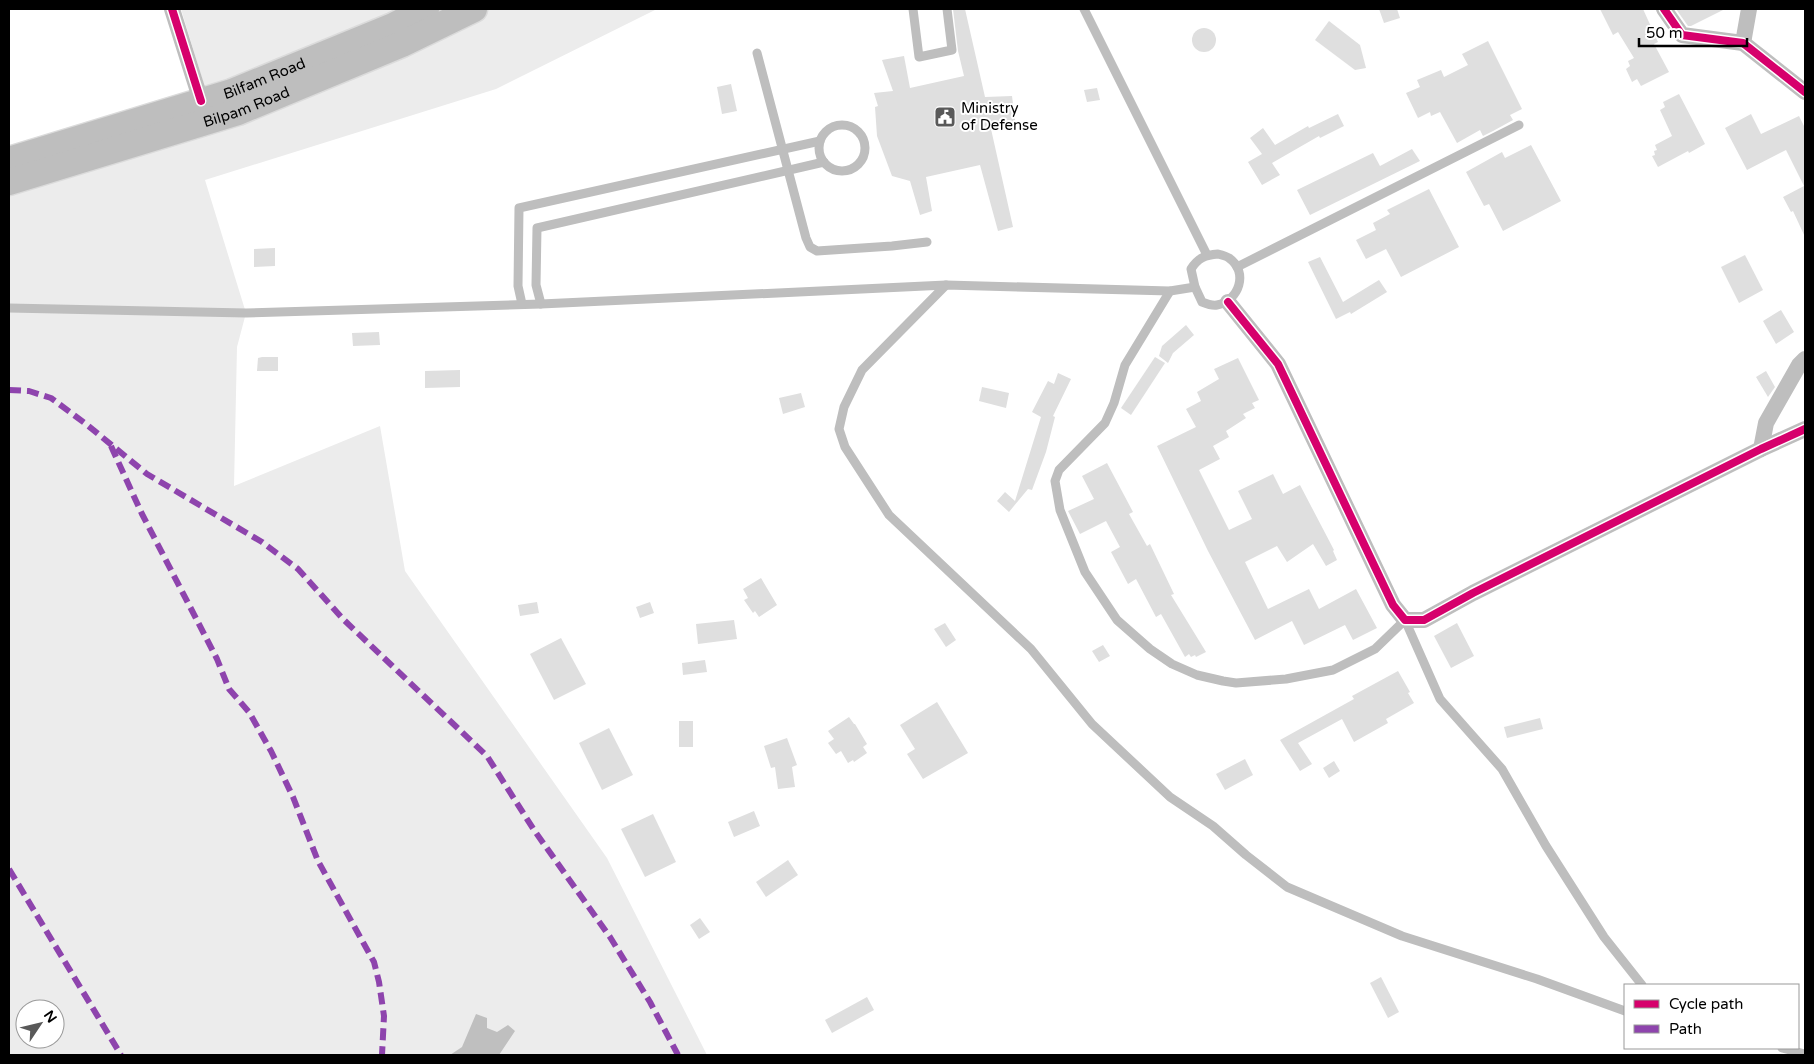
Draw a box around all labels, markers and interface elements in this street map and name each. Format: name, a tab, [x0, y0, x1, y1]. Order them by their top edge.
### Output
scale bar	[1639, 15, 1746, 47]
text: 50 m	[1646, 24, 1683, 42]
street label: Bilfam Road	[221, 54, 308, 103]
street label: Bilpam Road	[201, 83, 292, 131]
place label: Ministry of Defense	[961, 99, 1038, 134]
public building icon: Ministry of Defense	[933, 105, 957, 129]
legend	[1624, 984, 1799, 1049]
text: Cycle path	[1669, 995, 1743, 1013]
north arrow	[15, 999, 65, 1049]
text: N	[40, 1007, 60, 1026]
text: Path	[1669, 1020, 1702, 1038]

